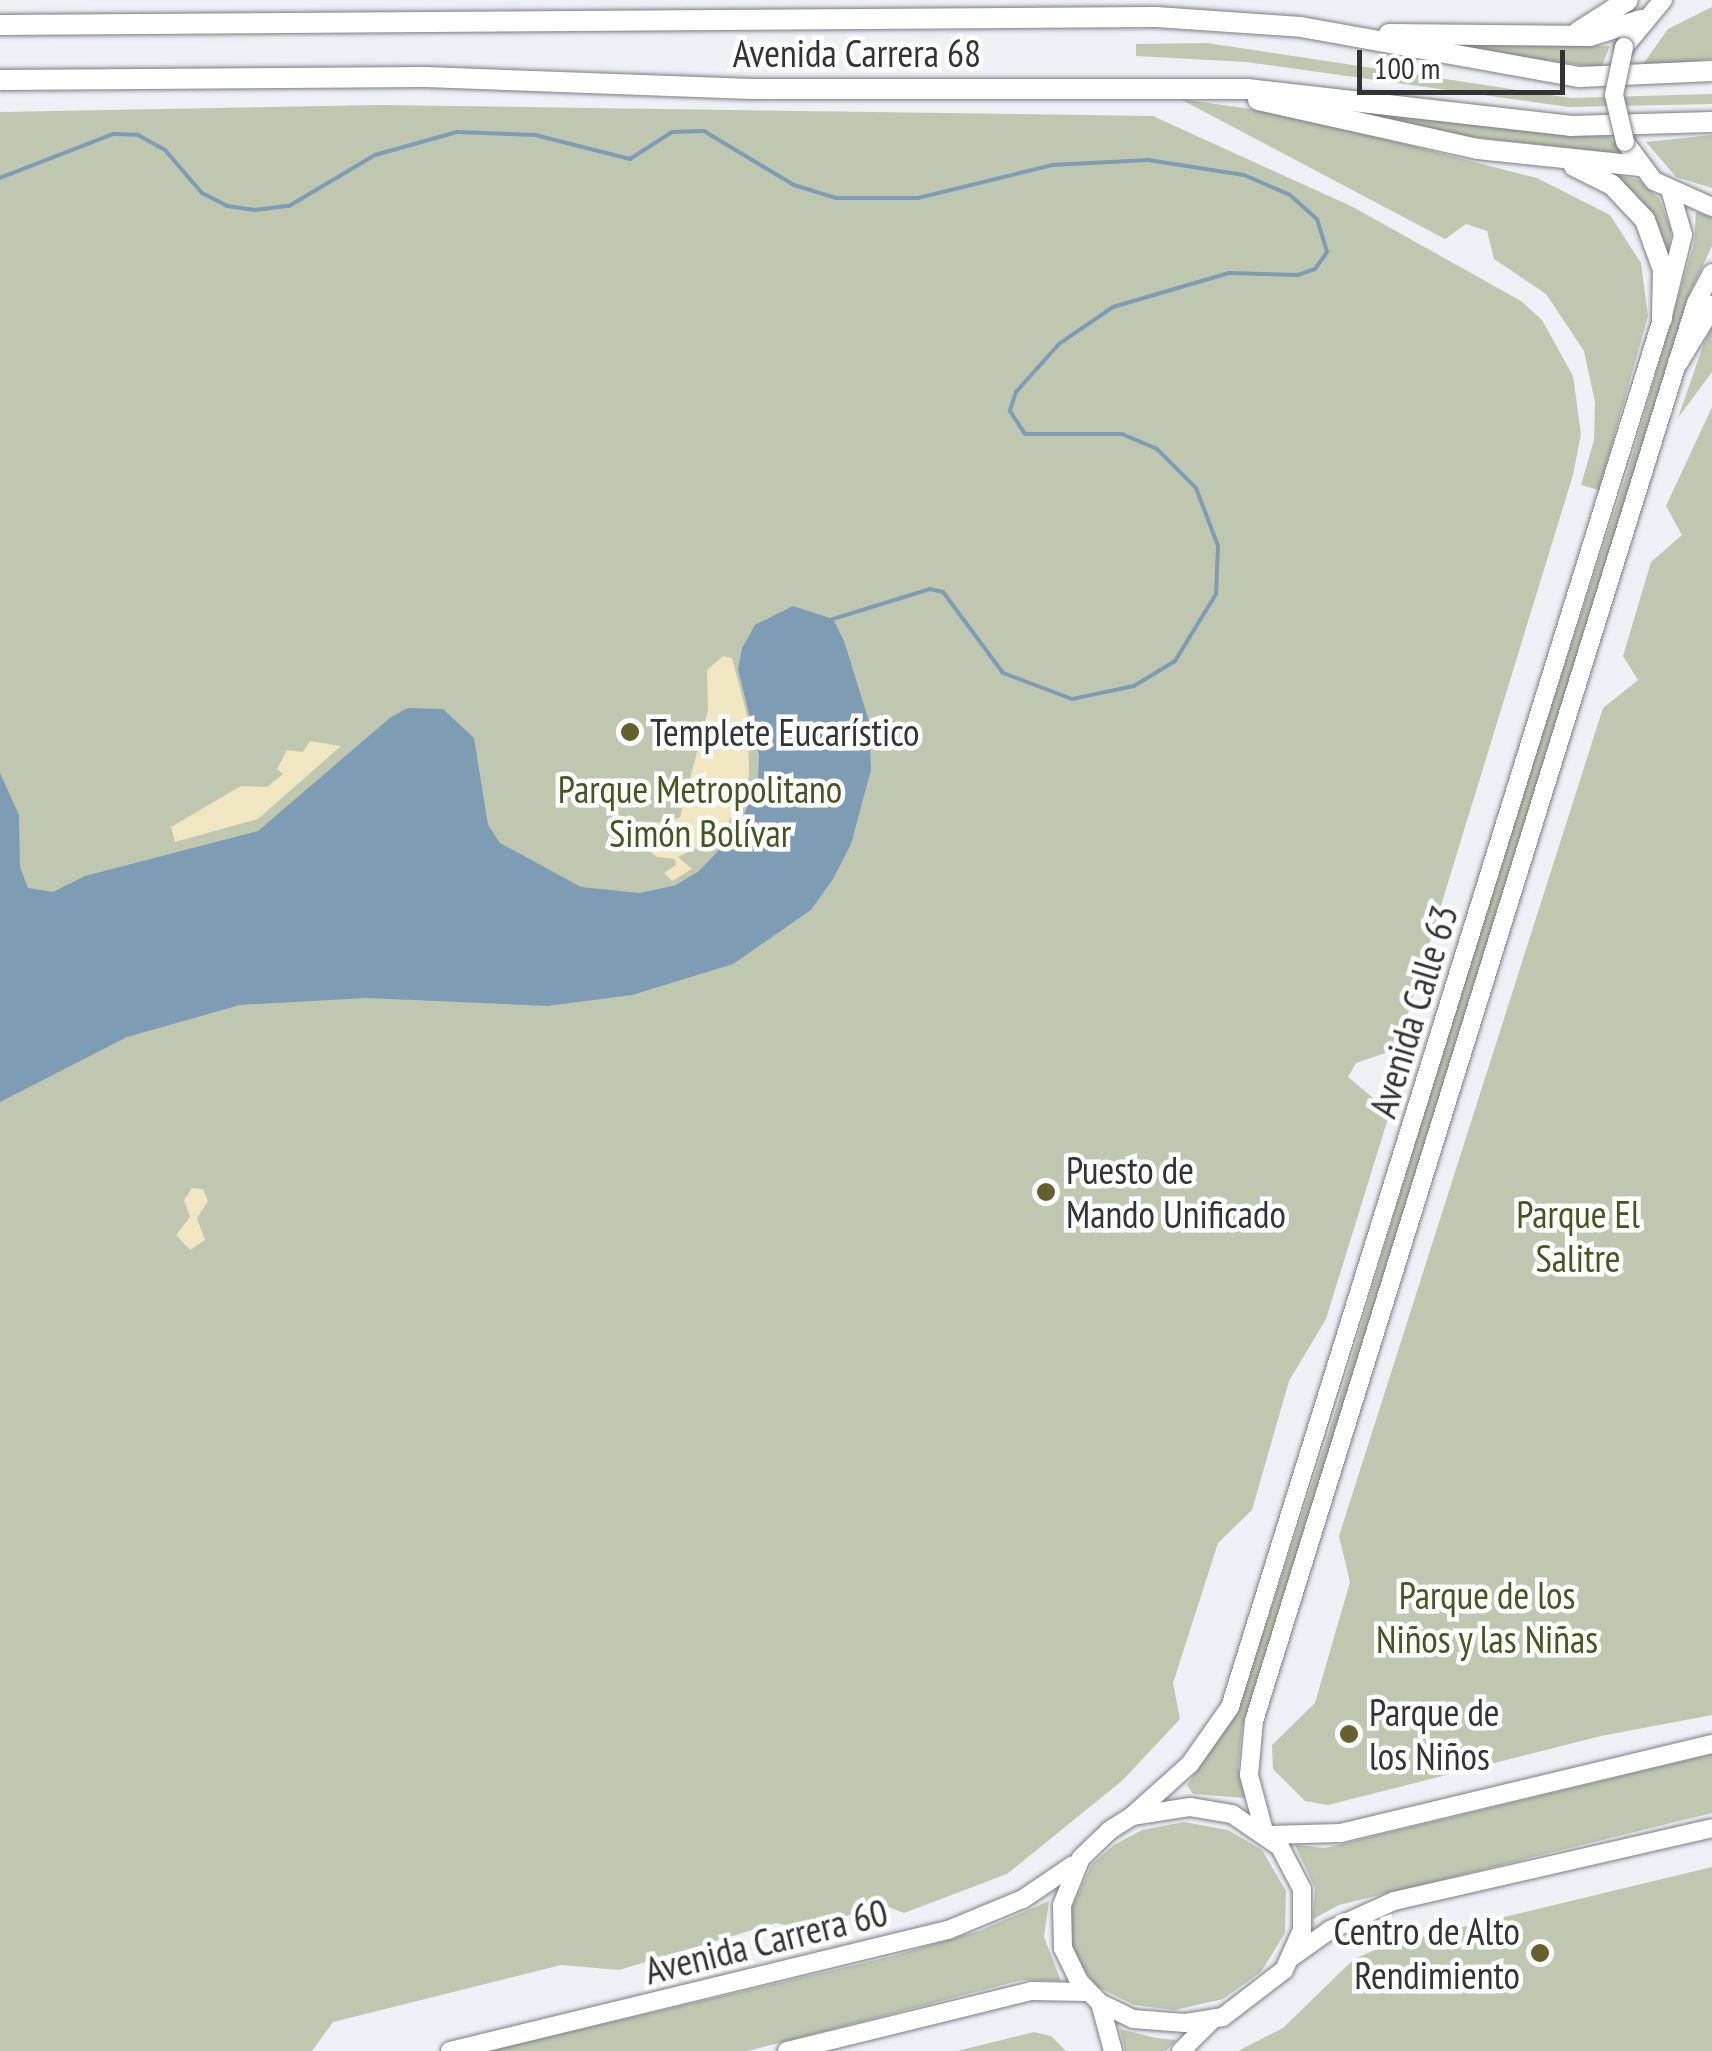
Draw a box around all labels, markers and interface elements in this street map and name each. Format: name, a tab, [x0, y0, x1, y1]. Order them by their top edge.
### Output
street label: Avenida Carrera 68	[733, 30, 981, 76]
scale bar	[1362, 30, 1570, 92]
text: 100 m	[1374, 48, 1440, 87]
place label: Templete Eucarístico	[650, 709, 919, 755]
marker: Templete Eucarístico	[619, 721, 641, 743]
park label: Parque Metropolitano Simón Bolívar	[558, 766, 842, 856]
street label: Avenida Calle 63	[1359, 899, 1467, 1123]
place label: Puesto de Mando Unificado	[1066, 1147, 1286, 1236]
marker: Puesto de Mando Unificado	[1035, 1181, 1057, 1203]
park label: Parque El Salitre	[1516, 1191, 1640, 1280]
park label: Parque de los Niños y las Niñas	[1375, 1572, 1599, 1662]
place label: Parque de los Niños	[1369, 1689, 1500, 1778]
marker: Parque de los Niños	[1338, 1723, 1360, 1745]
street label: Avenida Carrera 60	[640, 1889, 892, 1993]
place label: Centro de Alto Rendimiento	[1332, 1908, 1520, 1998]
marker: Centro de Alto Rendimiento	[1529, 1942, 1551, 1964]

